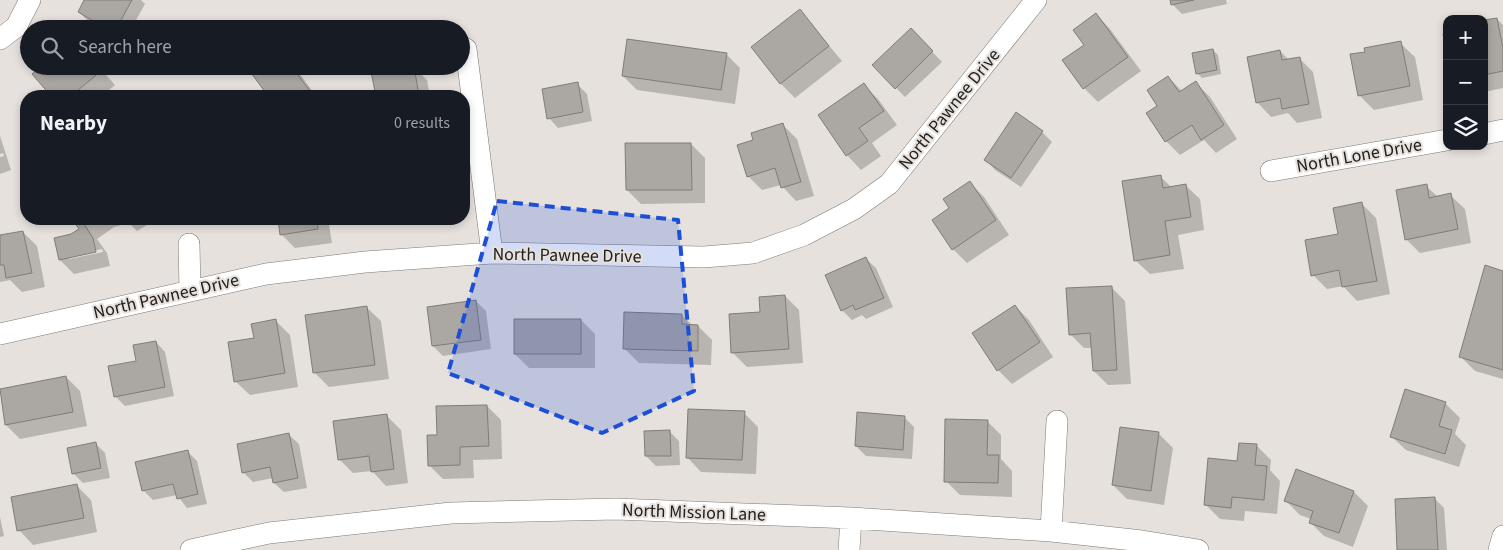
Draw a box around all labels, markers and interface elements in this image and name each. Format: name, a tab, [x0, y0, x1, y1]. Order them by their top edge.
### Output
map controls	[1443, 15, 1488, 150]
button: +	[1443, 15, 1488, 60]
search box	[20, 20, 470, 75]
icon: search	[38, 34, 66, 62]
text: Search here	[78, 34, 172, 61]
street label: North Pawnee Drive	[893, 44, 1006, 175]
button: −	[1443, 60, 1488, 105]
button: layers	[1443, 105, 1488, 150]
text: Nearby	[40, 108, 107, 138]
text: 0 results	[394, 112, 450, 134]
street label: North Lone Drive	[1294, 132, 1424, 179]
street label: North Pawnee Drive	[492, 242, 642, 269]
street label: North Pawnee Drive	[91, 268, 242, 325]
street label: North Mission Lane	[622, 497, 766, 528]

